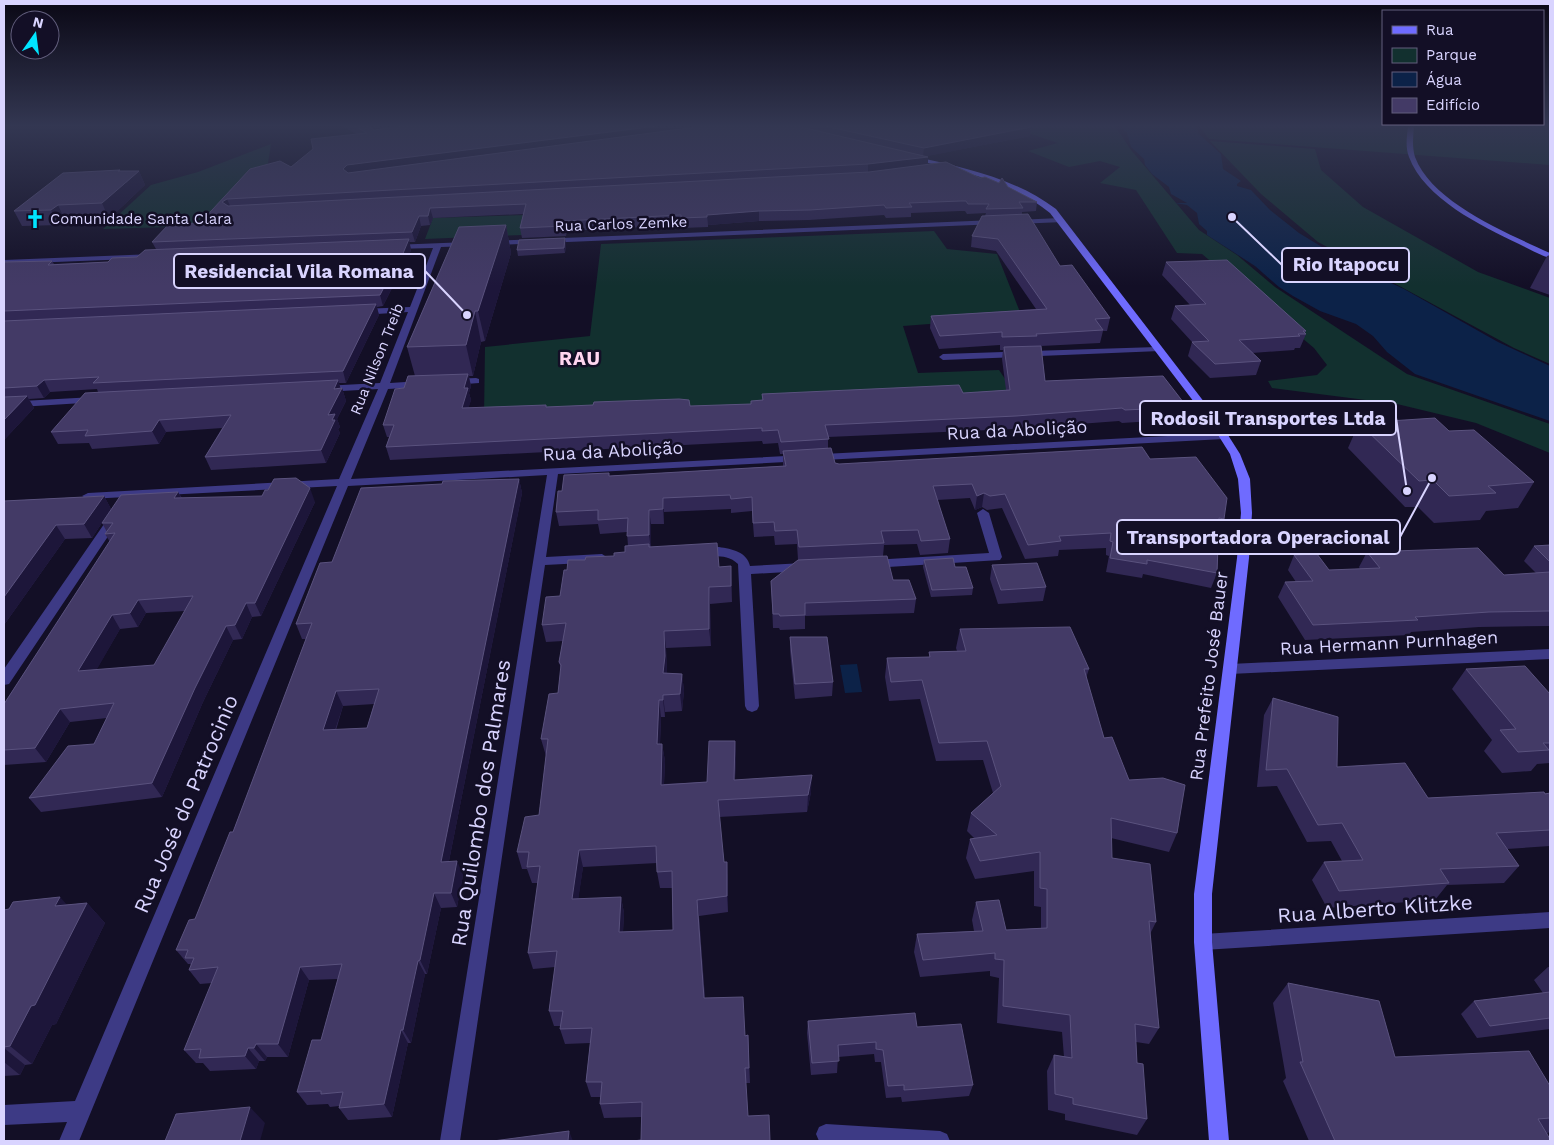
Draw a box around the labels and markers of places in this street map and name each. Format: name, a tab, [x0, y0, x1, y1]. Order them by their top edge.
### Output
church icon: Comunidade Santa Clara	[24, 208, 46, 230]
place label: Comunidade Santa Clara	[50, 210, 232, 228]
callout: Rio Itapocu	[1282, 248, 1409, 282]
callout: Residencial Vila Romana	[174, 254, 425, 288]
callout: Rodosil Transportes Ltda	[1140, 401, 1396, 435]
callout: Transportadora Operacional	[1117, 520, 1400, 554]

